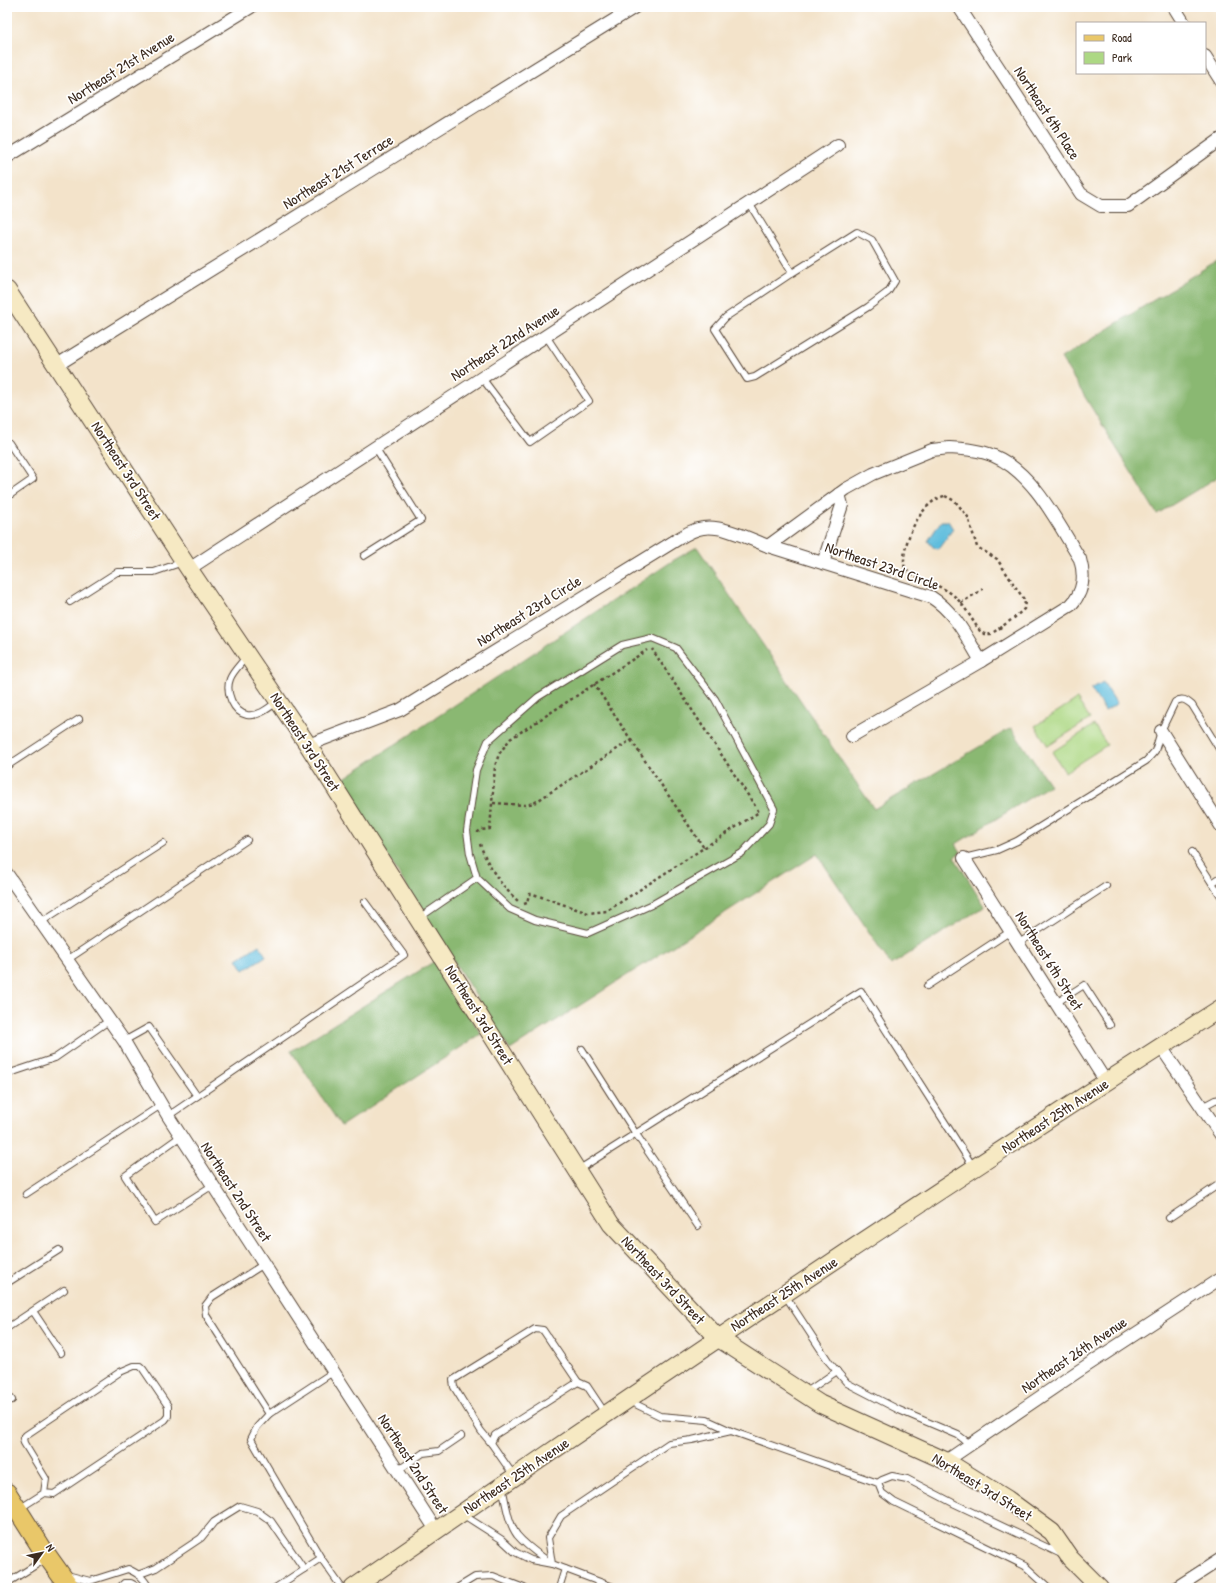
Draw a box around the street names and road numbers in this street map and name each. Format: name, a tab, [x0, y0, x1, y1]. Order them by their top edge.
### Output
street label: Northeast 21st Avenue	[63, 26, 178, 109]
street label: Northeast 6th Place	[1009, 62, 1085, 163]
street label: Northeast 21st Terrace	[279, 129, 397, 214]
street label: Northeast 22nd Avenue	[446, 300, 563, 386]
street label: Northeast 3rd Street	[87, 417, 167, 525]
street label: Northeast 23rd Circle	[822, 536, 942, 595]
street label: Northeast 23rd Circle	[473, 570, 585, 651]
street label: Northeast 3rd Street	[266, 688, 346, 796]
street label: Northeast 6th Street	[1010, 907, 1089, 1015]
street label: Northeast 3rd Street	[440, 961, 519, 1069]
street label: Northeast 25th Avenue	[997, 1073, 1112, 1158]
street label: Northeast 2nd Street	[196, 1138, 277, 1247]
street label: Northeast 3rd Street	[617, 1231, 711, 1329]
street label: Northeast 25th Avenue	[726, 1251, 841, 1336]
street label: Northeast 26th Avenue	[1017, 1311, 1131, 1398]
street label: Northeast 2nd Street	[373, 1410, 454, 1519]
street label: Northeast 25th Avenue	[459, 1432, 573, 1519]
street label: Northeast 3rd Street	[928, 1447, 1037, 1526]

